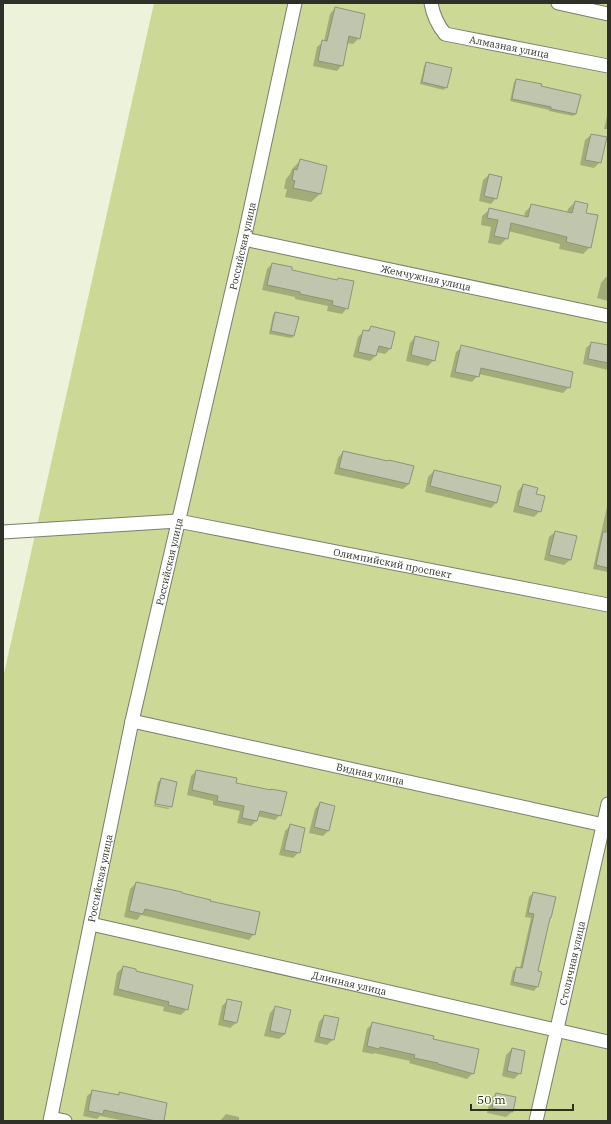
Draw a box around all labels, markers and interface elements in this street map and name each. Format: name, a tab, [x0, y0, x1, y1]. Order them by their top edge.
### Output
street label: Алмазная улица	[468, 33, 551, 61]
street label: Российская улица	[226, 200, 259, 291]
street label: Жемчужная улица	[380, 262, 473, 294]
street label: Российская улица	[153, 516, 186, 607]
street label: Олимпийский проспект	[332, 545, 453, 581]
street label: Видная улица	[335, 760, 406, 788]
street label: Российская улица	[85, 833, 116, 923]
street label: Столичная улица	[556, 919, 588, 1007]
street label: Длинная улица	[311, 969, 388, 998]
scale bar	[471, 1086, 573, 1112]
text: 50 m	[477, 1092, 506, 1107]

